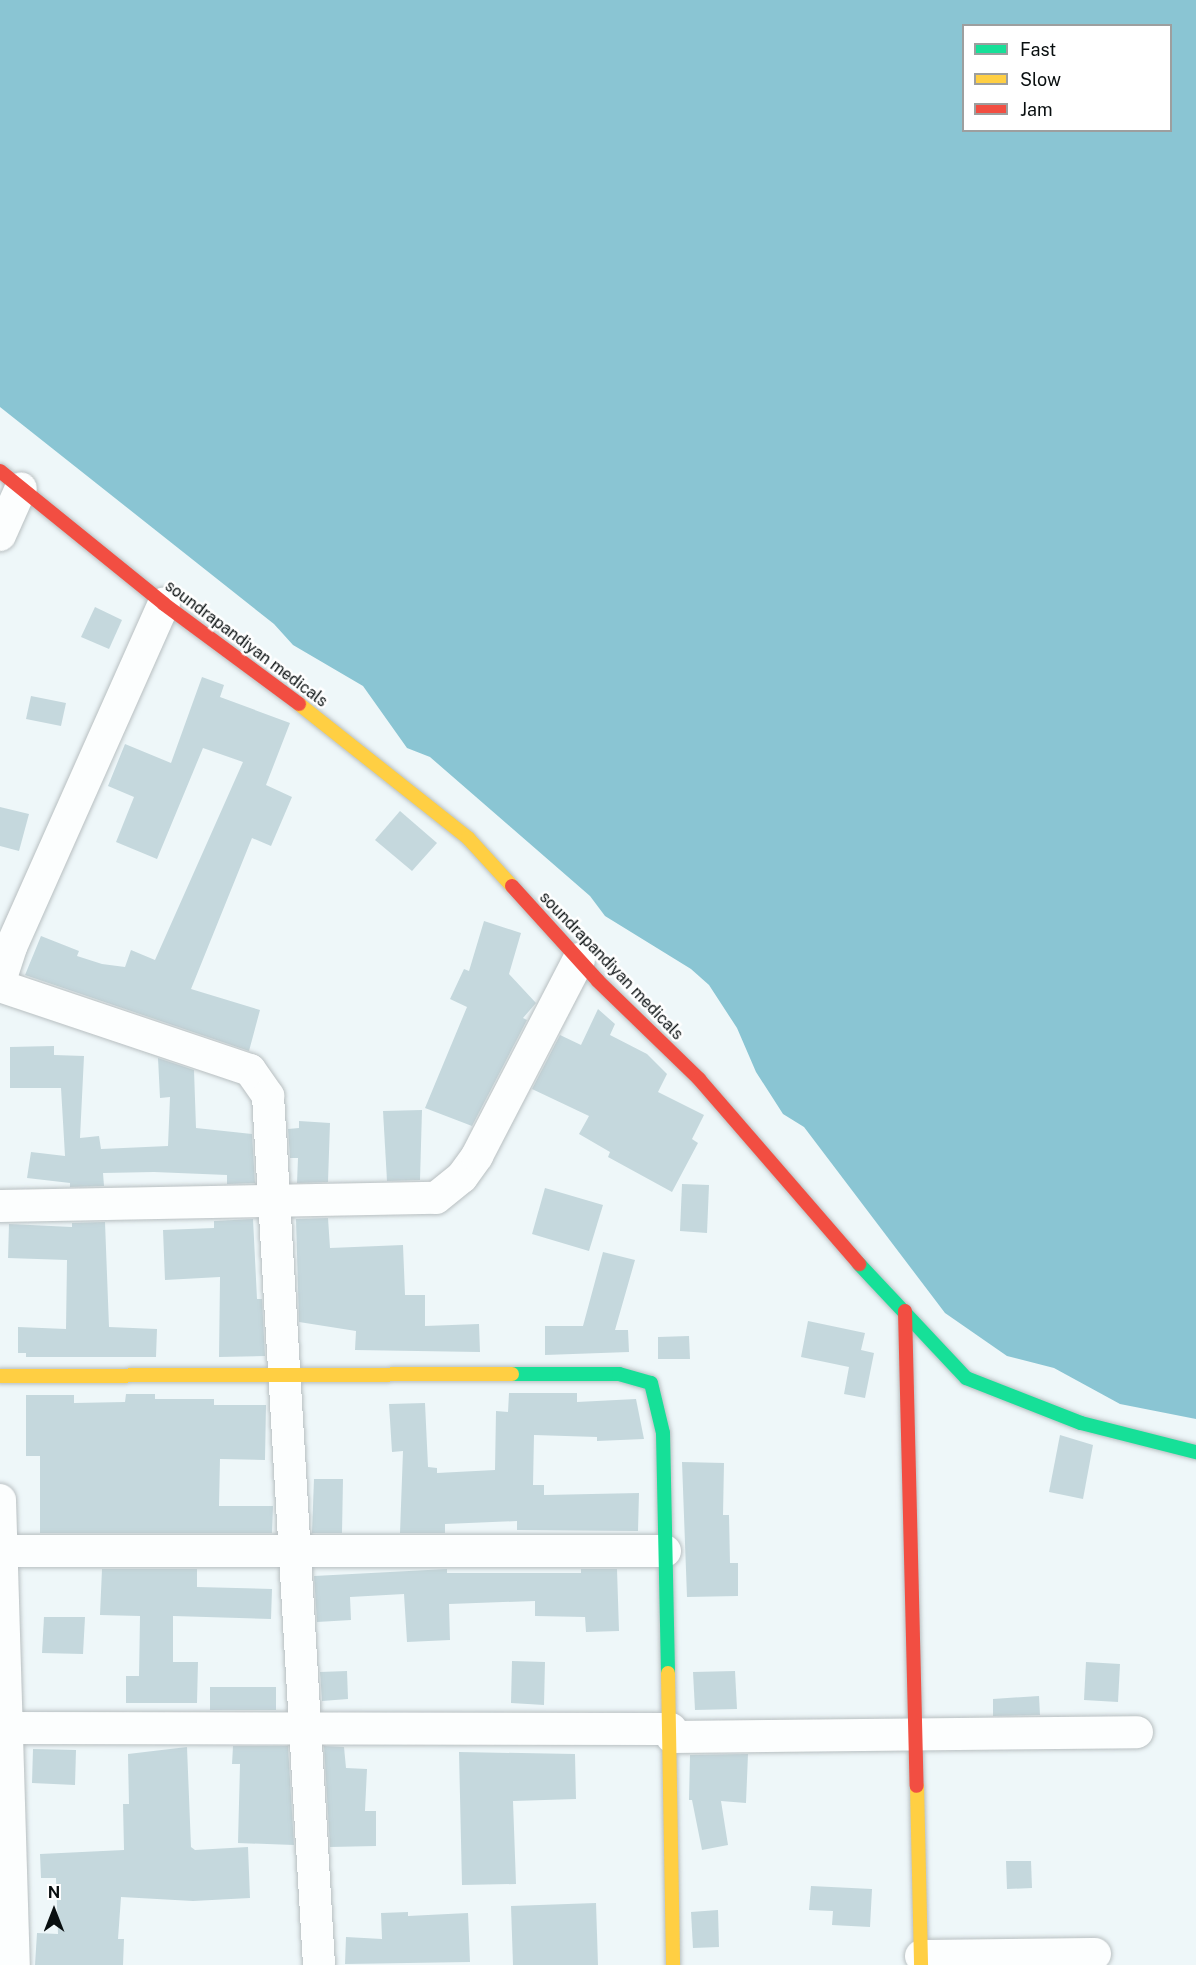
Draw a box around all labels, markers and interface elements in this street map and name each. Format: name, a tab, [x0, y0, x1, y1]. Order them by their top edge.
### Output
legend	[962, 24, 1172, 132]
text: Fast	[1020, 39, 1056, 60]
text: Slow	[1020, 69, 1061, 90]
text: Jam	[1020, 99, 1053, 120]
street label: soundrapandiyan medicals	[161, 577, 331, 711]
street label: soundrapandiyan medicals	[535, 888, 687, 1044]
north arrow	[24, 1881, 84, 1941]
text: N	[48, 1883, 60, 1902]

